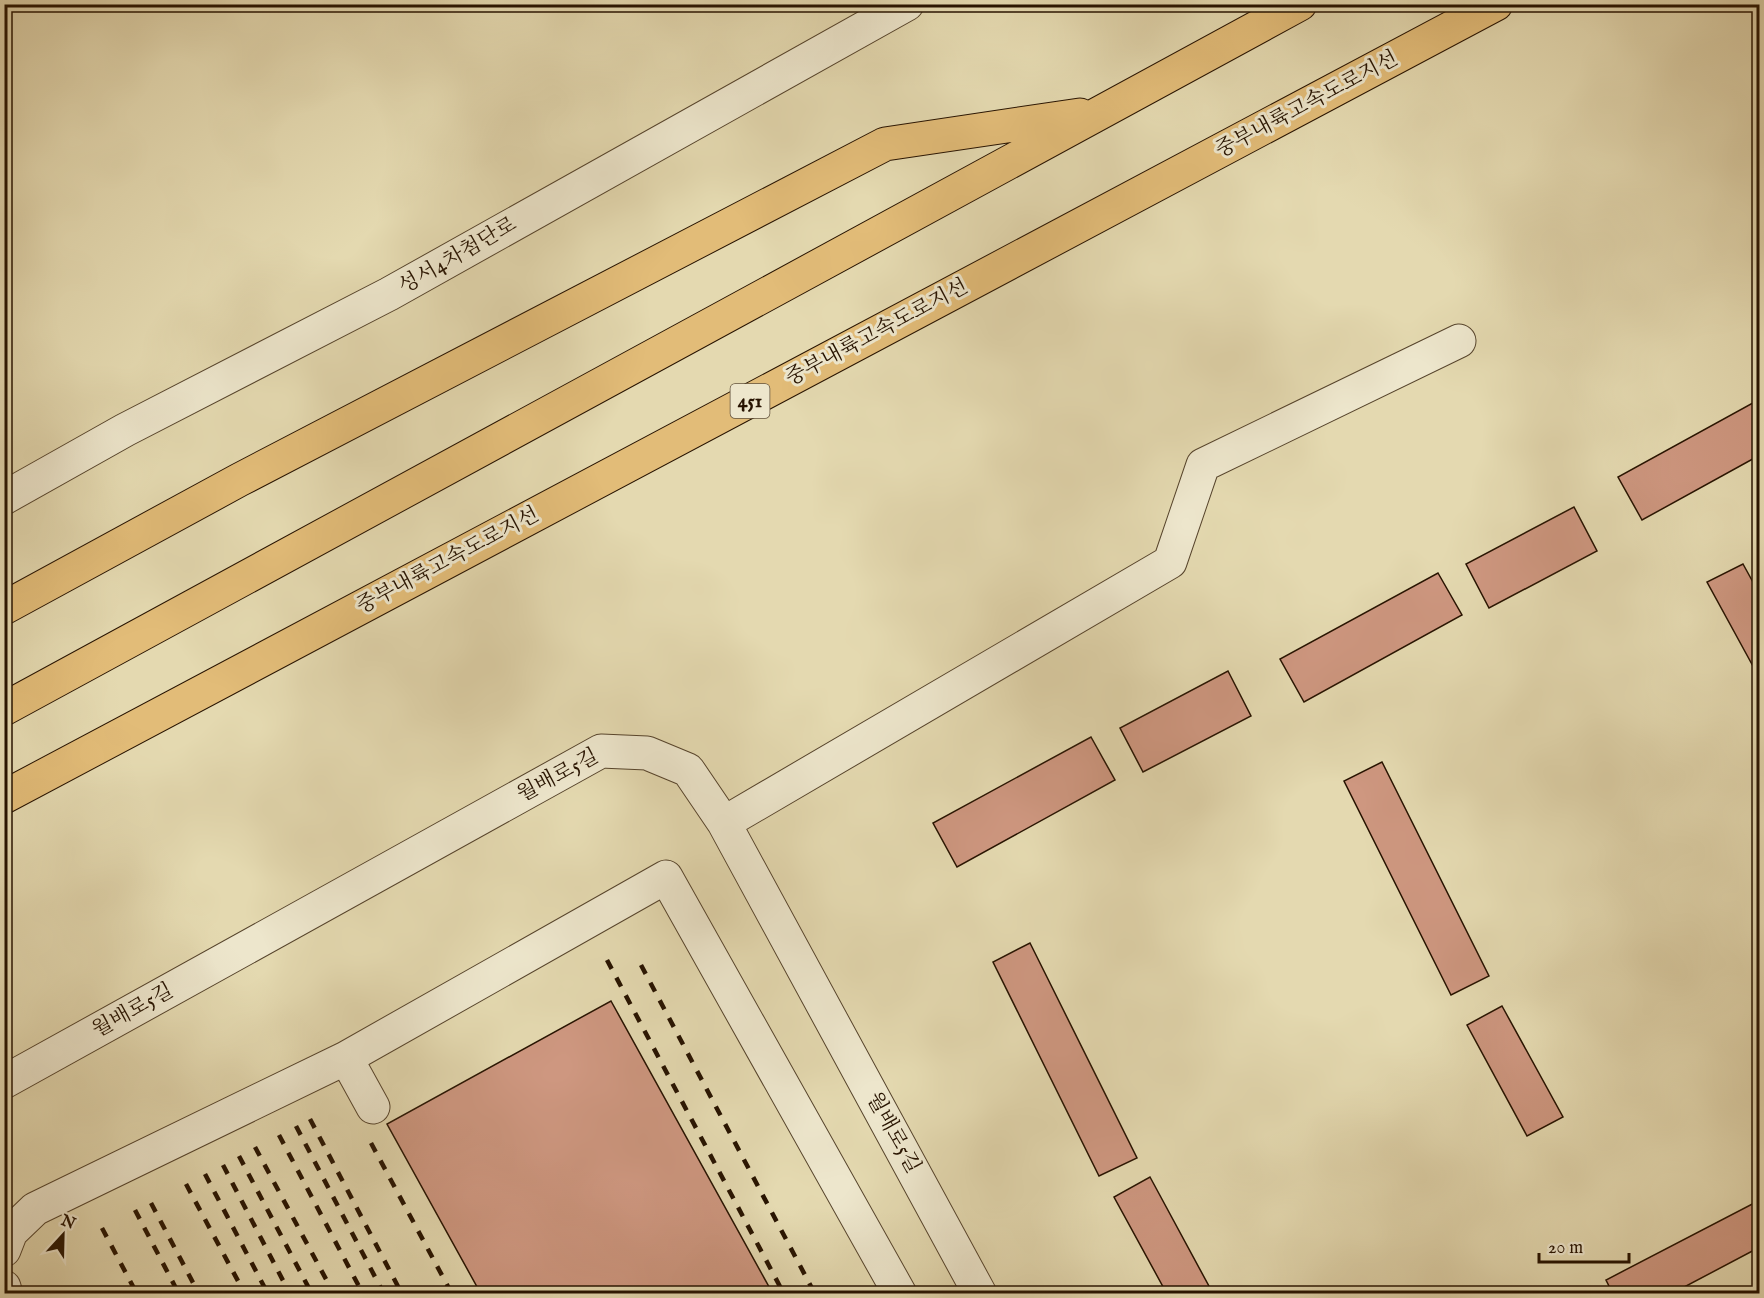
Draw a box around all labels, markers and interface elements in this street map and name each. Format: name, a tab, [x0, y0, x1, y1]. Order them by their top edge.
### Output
street label: 중부내륙고속도로지선	[1211, 45, 1403, 165]
street label: 성서4차첨단로	[394, 211, 522, 301]
street label: 중부내륙고속도로지선	[781, 273, 973, 393]
road number: 451	[730, 384, 770, 418]
street label: 중부내륙고속도로지선	[352, 501, 544, 621]
street label: 월배로5길	[512, 743, 604, 809]
street label: 월배로5길	[88, 978, 178, 1044]
street label: 월배로5길	[860, 1088, 926, 1178]
north arrow	[33, 1205, 93, 1265]
text: N	[57, 1211, 78, 1235]
scale bar	[1539, 1226, 1629, 1264]
text: 20 m	[1548, 1237, 1583, 1260]

